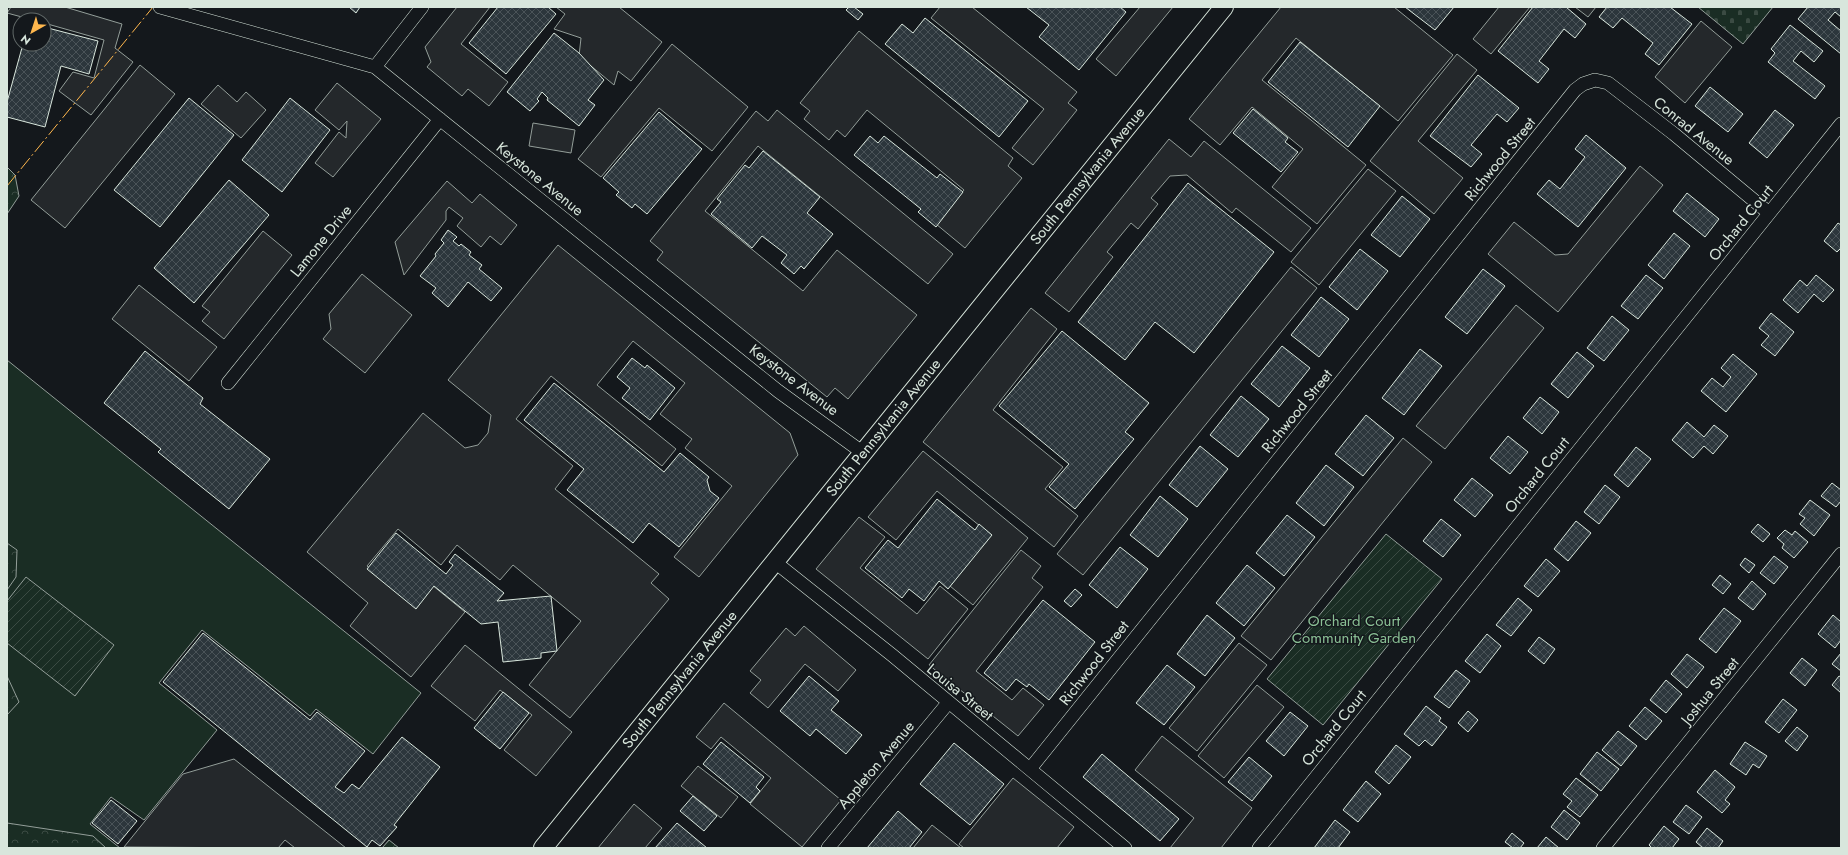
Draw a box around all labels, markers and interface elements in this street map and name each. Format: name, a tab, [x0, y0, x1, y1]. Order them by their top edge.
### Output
north arrow	[12, 12, 52, 52]
text: N	[17, 31, 34, 49]
street label: Conrad Avenue	[1649, 91, 1739, 171]
street label: South Pennsylvania Avenue	[1025, 102, 1150, 249]
street label: Richwood Street	[1459, 112, 1541, 206]
street label: Keystone Avenue	[492, 137, 589, 221]
street label: Orchard Court	[1703, 180, 1779, 266]
street label: Lamone Drive	[285, 200, 357, 282]
street label: Keystone Avenue	[745, 339, 843, 421]
street label: South Pennsylvania Avenue	[821, 354, 946, 501]
street label: Richwood Street	[1256, 364, 1338, 458]
street label: Orchard Court	[1499, 432, 1575, 518]
street label: South Pennsylvania Avenue	[617, 605, 742, 753]
park label: Orchard Court Community Garden	[1292, 610, 1416, 649]
street label: Richwood Street	[1054, 616, 1134, 710]
street label: Joshua Street	[1675, 652, 1744, 731]
street label: Louisa Street	[922, 658, 998, 726]
street label: Orchard Court	[1296, 685, 1372, 771]
street label: Appleton Avenue	[833, 716, 920, 814]

